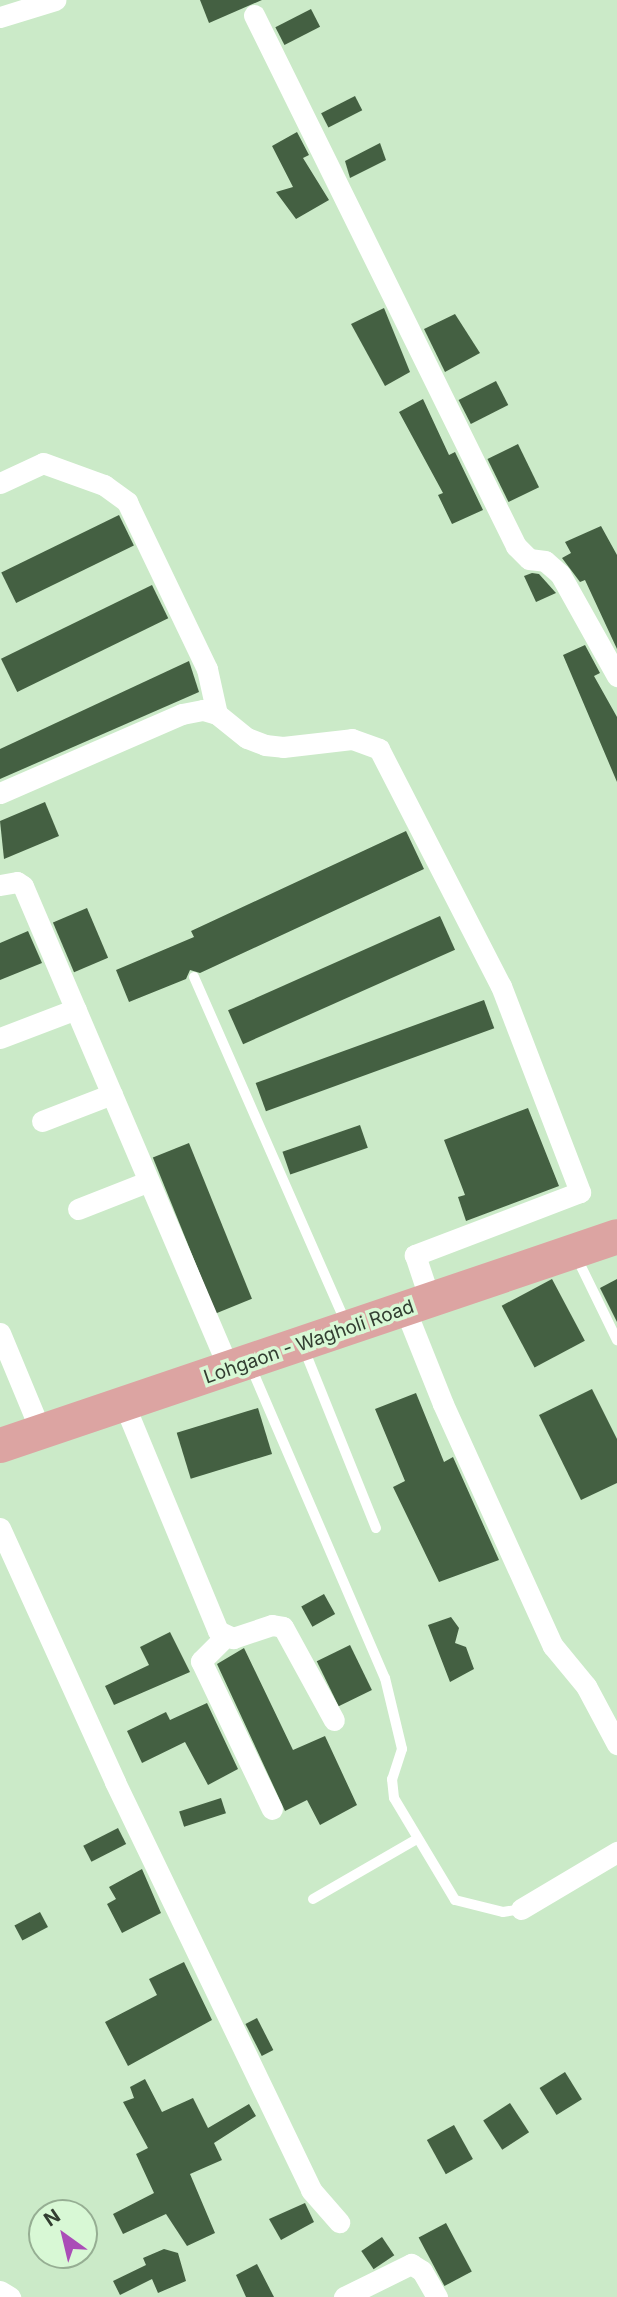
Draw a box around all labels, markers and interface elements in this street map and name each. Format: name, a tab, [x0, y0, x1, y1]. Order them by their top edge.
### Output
street label: Lohgaon - Wagholi Road	[201, 1295, 417, 1389]
north arrow	[28, 2199, 98, 2269]
text: N	[40, 2204, 65, 2231]

